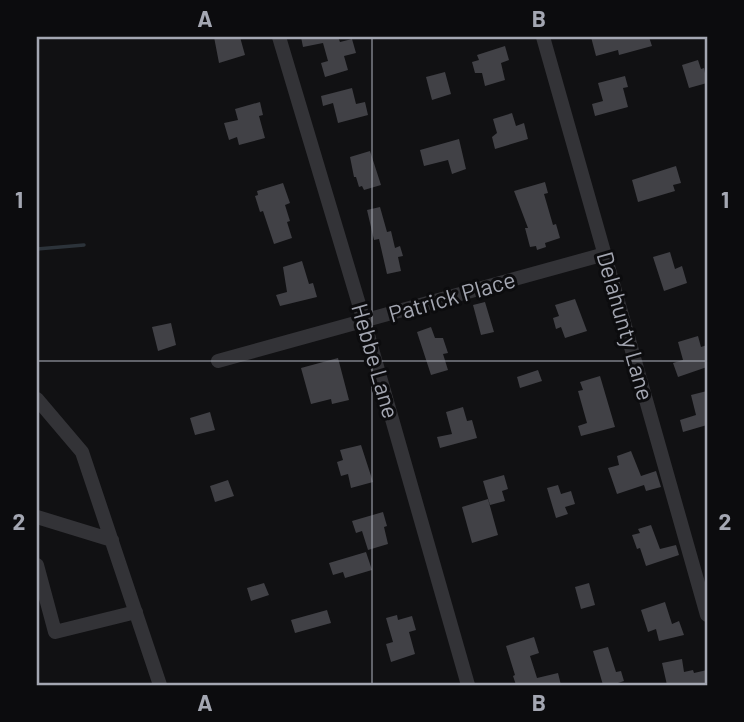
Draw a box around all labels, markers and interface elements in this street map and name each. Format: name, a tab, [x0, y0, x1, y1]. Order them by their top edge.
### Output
text: A	[197, 4, 213, 32]
text: B	[532, 4, 546, 32]
text: 1	[15, 185, 23, 213]
text: 1	[721, 185, 729, 213]
street label: Delahunty Lane	[591, 248, 661, 403]
street label: Patrick Place	[385, 265, 518, 328]
street label: Hebbe Lane	[346, 300, 406, 421]
text: 2	[13, 507, 25, 535]
text: 2	[719, 507, 731, 535]
text: A	[197, 688, 213, 716]
text: B	[532, 688, 546, 716]

